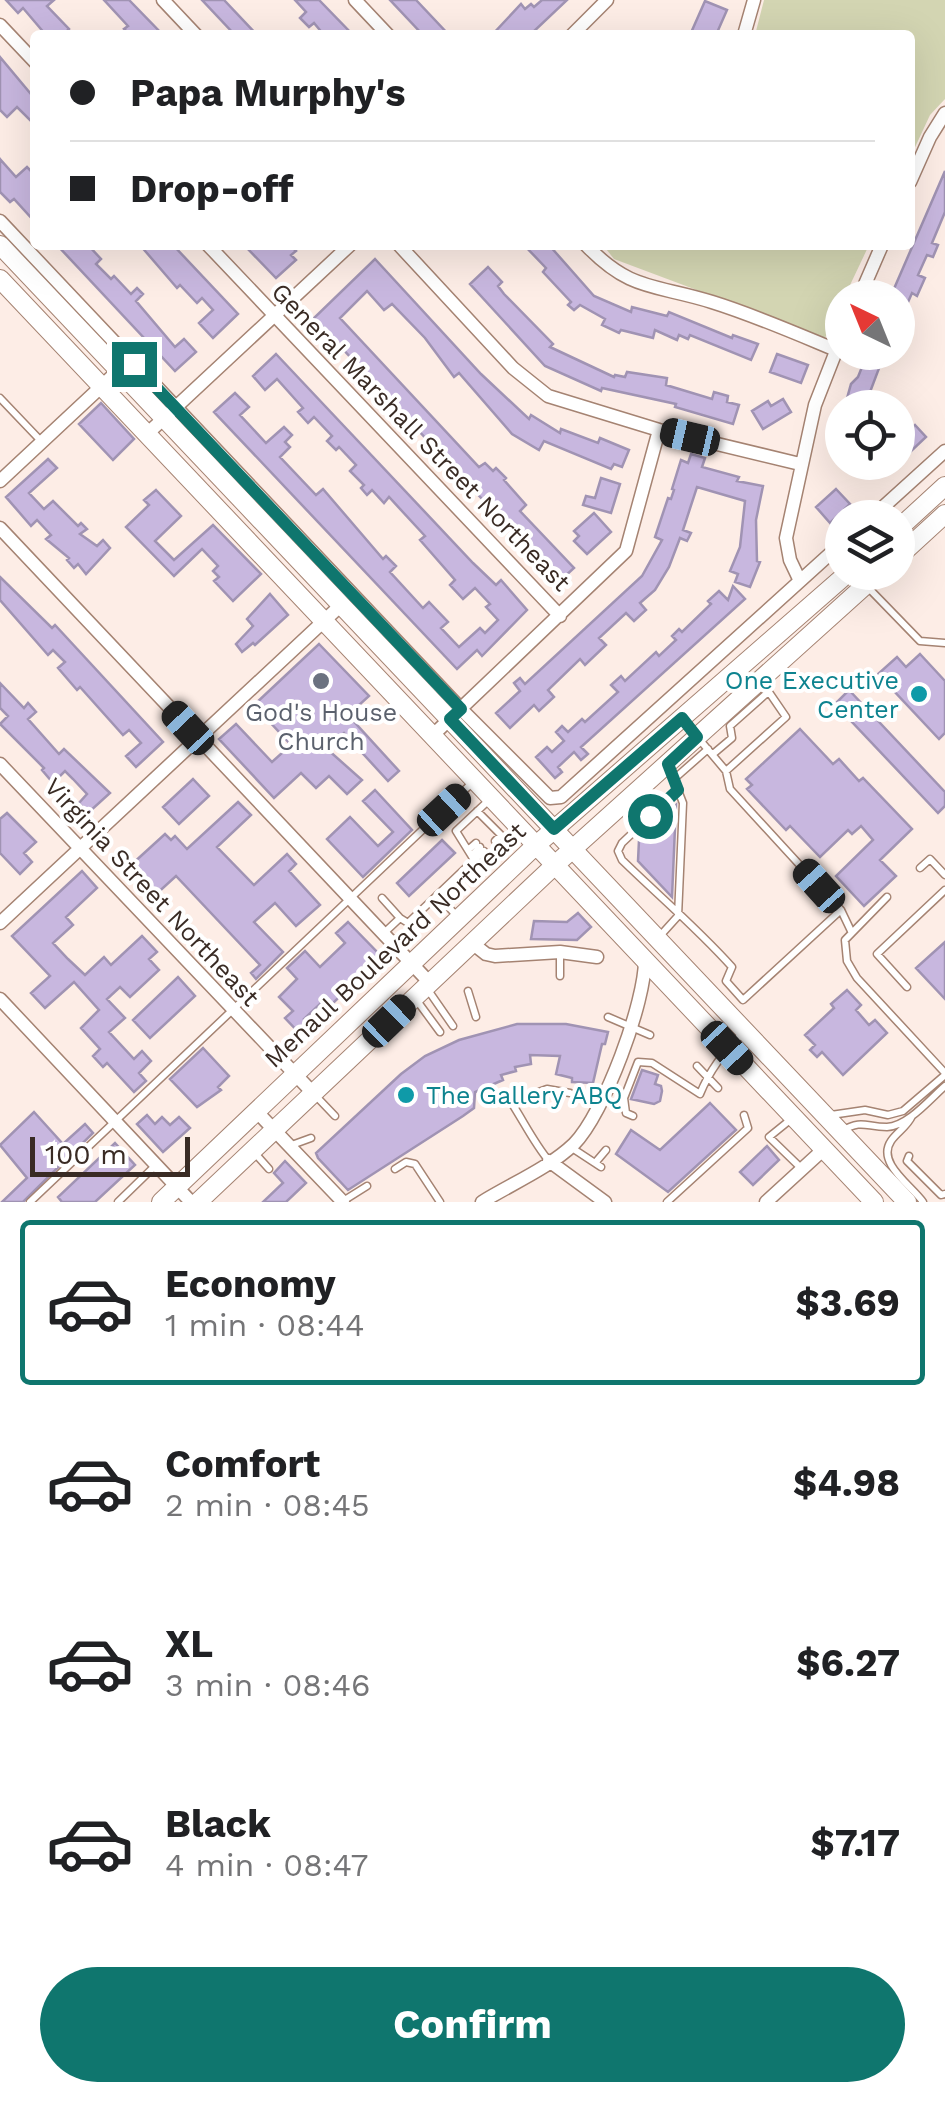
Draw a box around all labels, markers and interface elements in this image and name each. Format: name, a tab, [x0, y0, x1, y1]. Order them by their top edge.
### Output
text: Papa Murphy's	[130, 71, 405, 115]
text: Drop-off	[130, 167, 294, 211]
street label: General Marshall Street Northeast	[266, 277, 577, 597]
north arrow	[825, 280, 915, 370]
map controls	[825, 280, 915, 590]
route end	[112, 342, 157, 387]
button: locate	[825, 390, 915, 480]
car	[657, 416, 723, 458]
button: layers	[825, 500, 915, 590]
place label: One Executive Center	[725, 666, 899, 724]
marker: God's House Church	[310, 670, 332, 692]
marker: One Executive Center	[908, 683, 930, 705]
car	[157, 696, 219, 760]
place label: God's House Church	[245, 698, 397, 756]
street label: Virginia Street Northeast	[39, 772, 266, 1012]
car	[412, 779, 476, 841]
route start	[628, 794, 673, 839]
street label: Menaul Boulevard Northeast	[259, 816, 532, 1074]
car	[788, 854, 850, 918]
car	[357, 989, 421, 1053]
car	[696, 1016, 758, 1080]
place label: The Gallery ABQ	[426, 1081, 623, 1110]
marker: The Gallery ABQ	[395, 1084, 417, 1106]
scale bar	[30, 1132, 190, 1176]
text: 100 m	[45, 1138, 127, 1171]
icon: car	[45, 1258, 135, 1348]
text: Economy	[165, 1262, 336, 1306]
text: $3.69	[795, 1281, 900, 1325]
text: 1 min · 08:44	[165, 1306, 364, 1344]
icon: car	[45, 1438, 135, 1528]
text: Comfort	[165, 1442, 320, 1486]
text: $4.98	[793, 1461, 900, 1505]
text: 2 min · 08:45	[165, 1486, 370, 1524]
icon: car	[45, 1618, 135, 1708]
text: XL	[165, 1622, 213, 1666]
text: $6.27	[796, 1641, 900, 1685]
text: 3 min · 08:46	[165, 1666, 371, 1704]
icon: car	[45, 1798, 135, 1888]
text: Black	[165, 1802, 271, 1846]
text: $7.17	[810, 1821, 900, 1865]
text: 4 min · 08:47	[165, 1846, 368, 1884]
button: Confirm	[40, 1967, 905, 2082]

